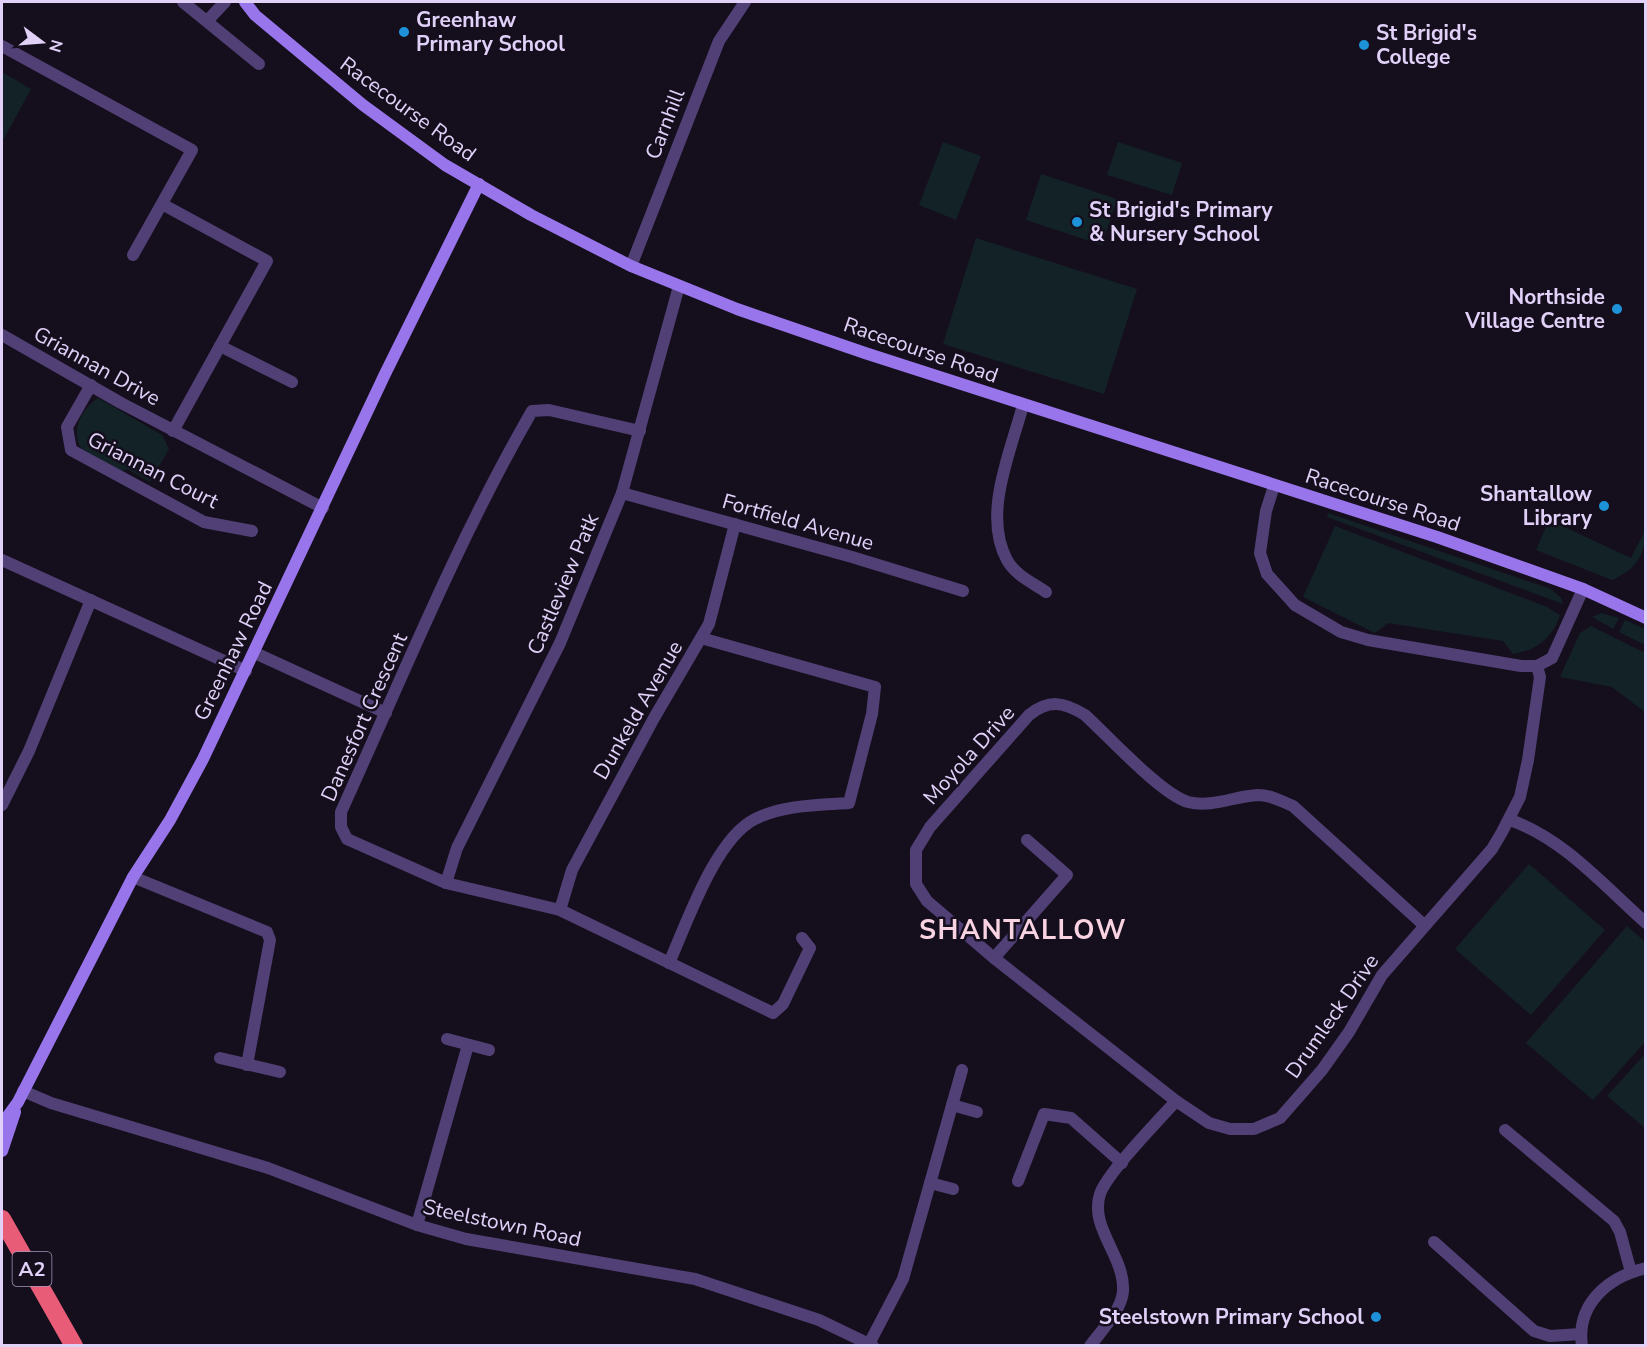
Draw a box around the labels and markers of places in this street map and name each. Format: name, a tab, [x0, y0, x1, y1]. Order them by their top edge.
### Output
place label: Greenhaw Primary School	[416, 6, 565, 58]
place label: St Brigid's College	[1376, 19, 1477, 71]
marker: Greenhaw Primary School	[397, 25, 411, 39]
marker: St Brigid's College	[1357, 38, 1371, 52]
place label: St Brigid's Primary & Nursery School	[1089, 196, 1273, 248]
marker: St Brigid's Primary & Nursery School	[1070, 215, 1084, 229]
place label: Northside Village Centre	[1464, 283, 1605, 335]
marker: Northside Village Centre	[1610, 302, 1624, 316]
place label: Shantallow Library	[1480, 480, 1593, 532]
marker: Shantallow Library	[1597, 499, 1611, 513]
place label: Steelstown Primary School	[1099, 1303, 1364, 1331]
marker: Steelstown Primary School	[1369, 1310, 1383, 1324]

